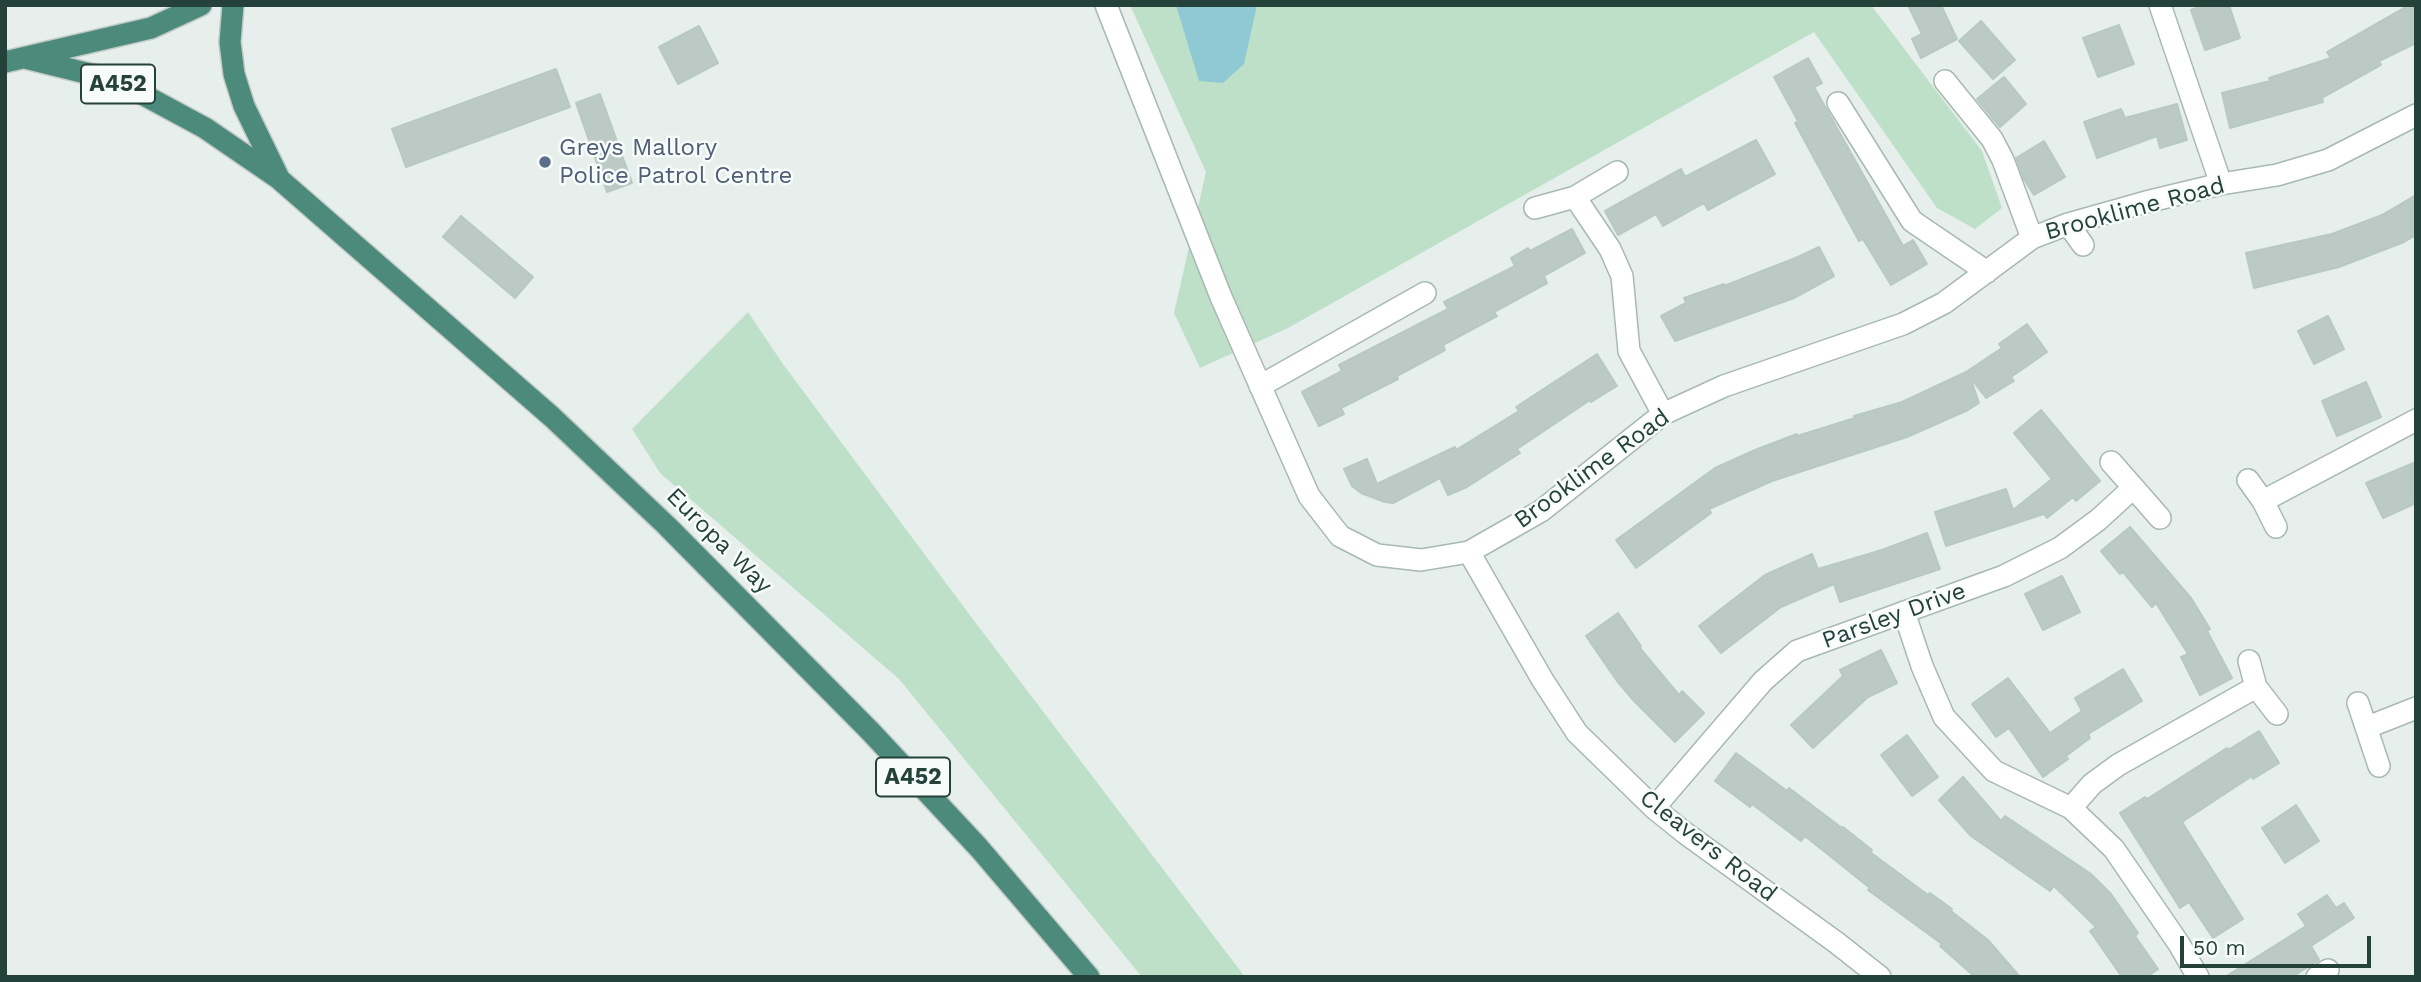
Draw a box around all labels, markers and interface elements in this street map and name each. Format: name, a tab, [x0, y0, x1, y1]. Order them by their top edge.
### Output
road number: A452	[81, 64, 155, 104]
place label: Greys Mallory Police Patrol Centre	[559, 134, 792, 190]
marker: Greys Mallory Police Patrol Centre	[537, 154, 553, 170]
street label: Brooklime Road	[2042, 171, 2228, 247]
street label: Brooklime Road	[1509, 403, 1675, 535]
street label: Europa Way	[660, 482, 778, 600]
street label: Parsley Drive	[1818, 577, 1970, 655]
road number: A452	[876, 758, 950, 796]
street label: Cleavers Road	[1634, 784, 1782, 908]
scale bar	[2183, 922, 2374, 966]
text: 50 m	[2193, 935, 2245, 960]

